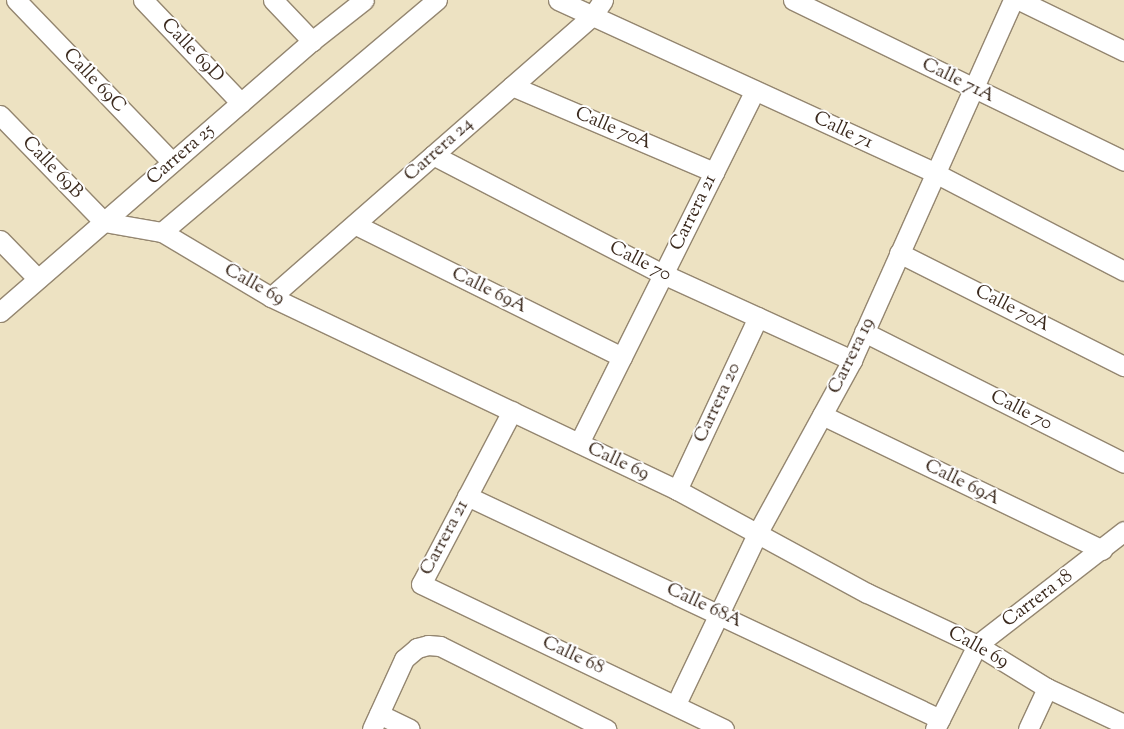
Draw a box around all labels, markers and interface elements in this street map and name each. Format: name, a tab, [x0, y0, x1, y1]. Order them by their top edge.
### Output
street label: Calle 69D	[156, 14, 228, 88]
street label: Calle 69C	[58, 44, 130, 118]
street label: Calle 71A	[918, 54, 998, 108]
street label: Calle 70A	[571, 103, 655, 155]
street label: Calle 71	[810, 107, 876, 155]
street label: Carrera 24	[400, 113, 478, 187]
street label: Carrera 25	[143, 120, 219, 190]
street label: Calle 69B	[17, 132, 87, 204]
street label: Carrera 21	[666, 171, 722, 255]
street label: Calle 70	[605, 237, 675, 287]
street label: Calle 69	[220, 259, 288, 311]
street label: Calle 69A	[448, 263, 530, 319]
street label: Calle 70A	[971, 280, 1053, 338]
street label: Carrera 19	[824, 314, 880, 398]
street label: Carrera 20	[690, 359, 746, 447]
street label: Calle 70	[986, 386, 1056, 436]
street label: Calle 69	[583, 438, 653, 486]
street label: Calle 69A	[921, 455, 1003, 511]
street label: Carrera 21	[416, 496, 474, 580]
street label: Carrera 18	[998, 565, 1078, 633]
street label: Calle 68A	[662, 578, 746, 634]
street label: Calle 69	[944, 622, 1012, 674]
street label: Calle 68	[538, 632, 608, 680]

